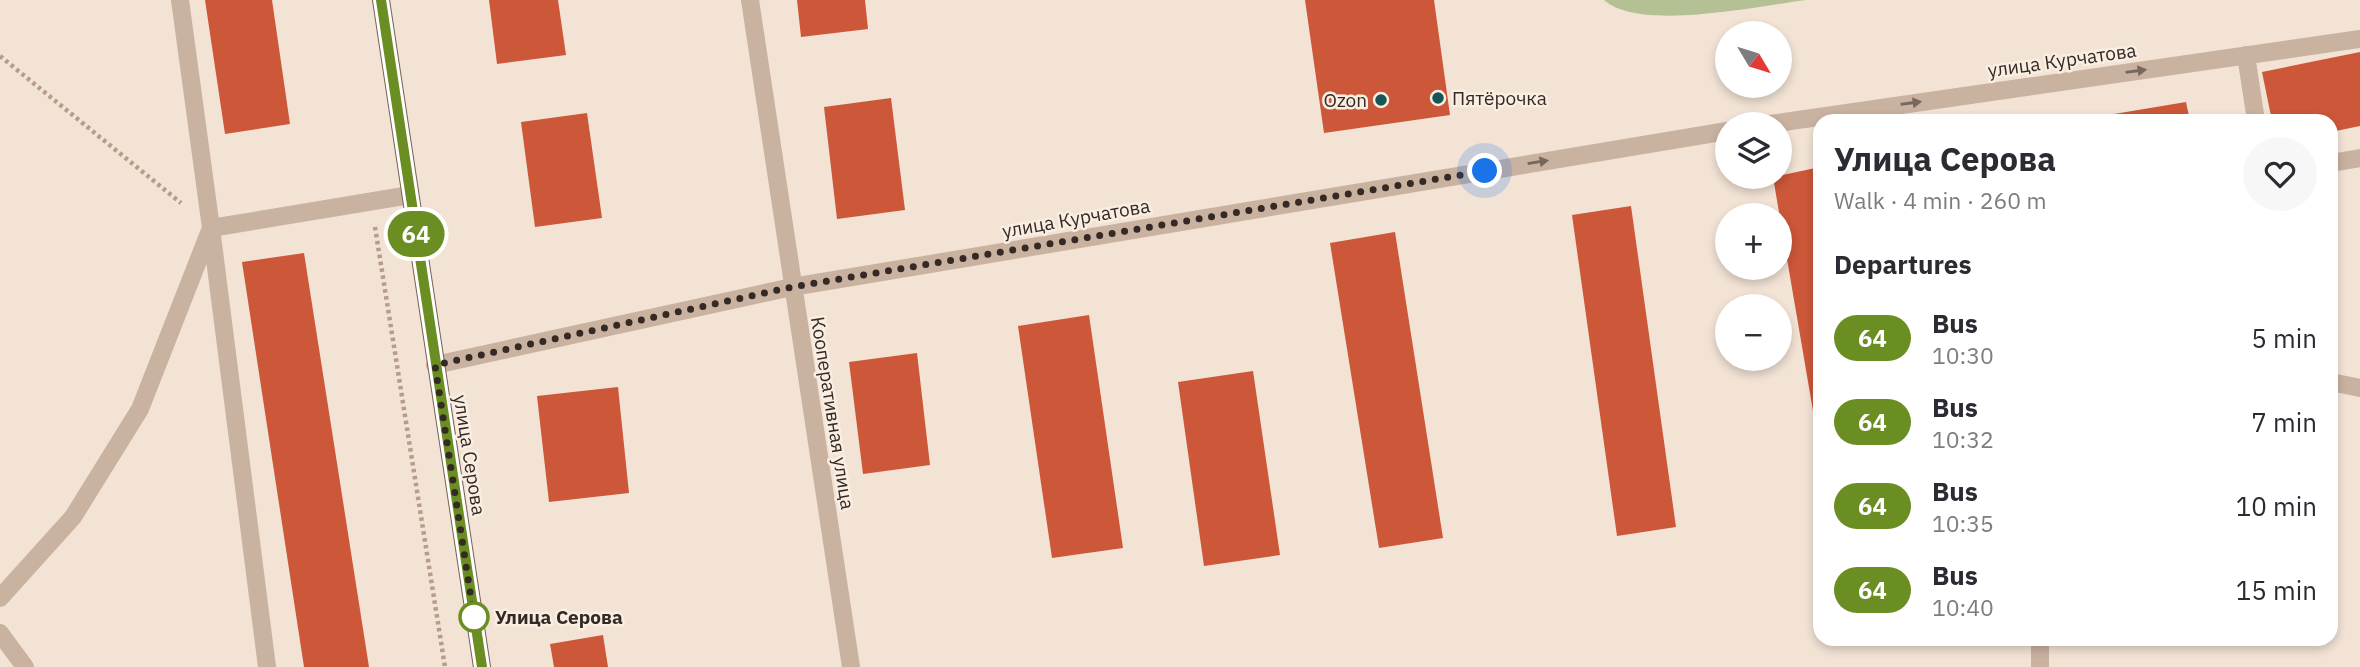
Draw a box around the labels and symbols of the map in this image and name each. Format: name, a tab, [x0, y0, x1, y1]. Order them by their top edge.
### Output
north arrow	[1715, 21, 1792, 98]
street label: улица Курчатова	[1986, 38, 2138, 82]
one-way arrow	[2125, 65, 2147, 76]
place label: Пятёрочка	[1452, 86, 1547, 110]
place label: Ozon	[1323, 88, 1367, 112]
marker: Пятёрочка	[1430, 90, 1446, 106]
marker: Ozon	[1373, 92, 1389, 108]
one-way arrow	[1900, 97, 1922, 108]
your location	[1467, 153, 1502, 188]
one-way arrow	[1527, 156, 1549, 167]
street label: улица Курчатова	[1000, 193, 1152, 243]
line badge: 64	[384, 211, 448, 257]
street label: Кооперативная улица	[806, 315, 860, 511]
street label: улица Серова	[449, 393, 491, 517]
marker: Улица Серова	[459, 602, 489, 632]
place label: Улица Серова	[495, 605, 623, 629]

